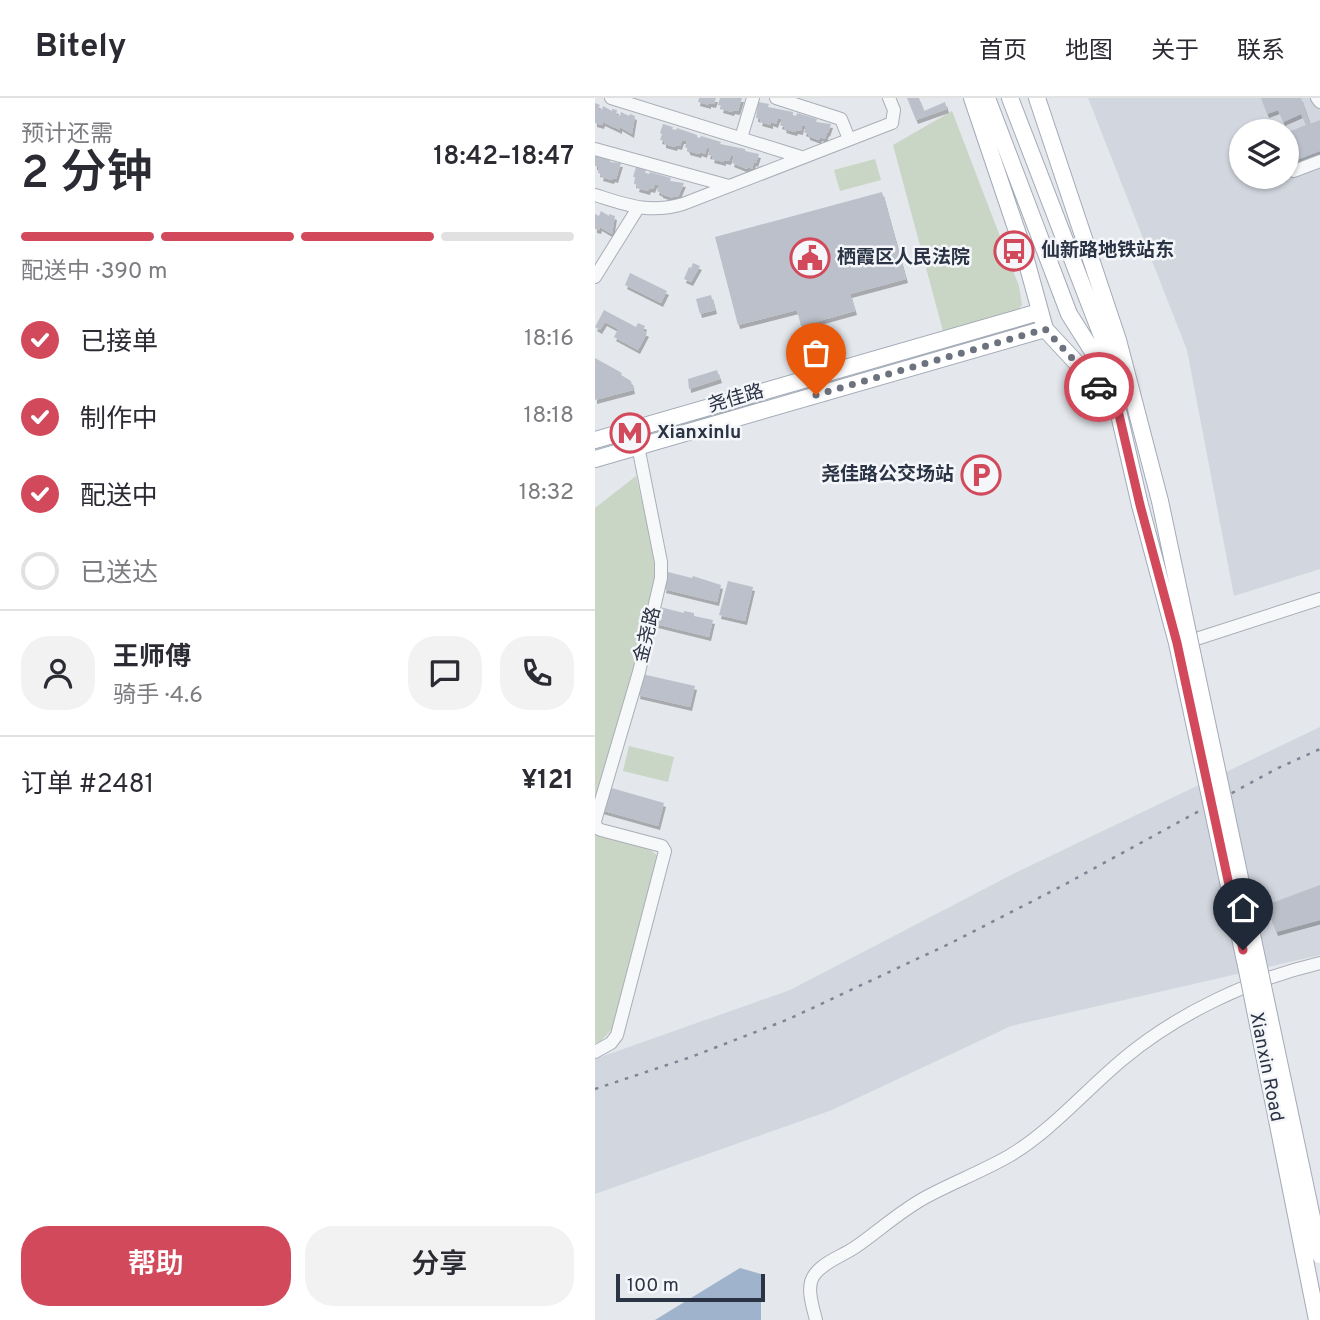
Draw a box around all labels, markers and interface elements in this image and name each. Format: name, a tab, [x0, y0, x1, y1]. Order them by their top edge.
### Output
text: Bitely	[35, 27, 127, 69]
text: 首页	[979, 37, 1027, 67]
text: 地图	[1065, 37, 1113, 67]
text: 关于	[1151, 37, 1199, 67]
text: 联系	[1237, 37, 1285, 67]
map controls	[1229, 119, 1299, 189]
button: layers	[1229, 119, 1299, 189]
text: 预计还需	[21, 121, 113, 150]
text: 18:42–18:47	[433, 141, 574, 174]
text: 2 分钟	[21, 146, 152, 205]
bus stop icon: 仙新路地铁站东	[993, 230, 1035, 272]
public building icon: 栖霞区人民法院	[789, 237, 831, 279]
place label: 仙新路地铁站东	[1041, 239, 1174, 263]
place label: 栖霞区人民法院	[837, 246, 970, 270]
text: 配送中 · 390 m	[21, 258, 167, 287]
icon: check	[21, 321, 59, 359]
pin	[786, 323, 846, 395]
text: 18:16	[524, 325, 574, 354]
text: 已接单	[80, 327, 158, 360]
icon: bag	[797, 334, 835, 372]
courier	[1064, 352, 1134, 422]
icon: car	[1080, 368, 1118, 406]
street label: 尧佳路	[705, 380, 767, 418]
icon: check	[21, 398, 59, 436]
text: 18:18	[524, 402, 574, 431]
text: 制作中	[80, 404, 158, 437]
metro station icon: Xianxinlu	[609, 412, 651, 454]
place label: Xianxinlu	[657, 421, 741, 445]
parking icon: 尧佳路公交场站	[960, 454, 1002, 496]
place label: 尧佳路公交场站	[821, 463, 954, 487]
icon: check	[21, 475, 59, 513]
text: 18:32	[519, 479, 574, 508]
text: 配送中	[80, 481, 158, 514]
text: 已送达	[80, 558, 158, 591]
street label: 金尧路	[629, 604, 667, 666]
button: person	[21, 636, 95, 710]
button: chat	[408, 636, 482, 710]
button: phone	[500, 636, 574, 710]
text: 王师傅	[113, 642, 191, 675]
text: 骑手 · 4.6	[113, 682, 203, 711]
text: ¥121	[522, 765, 574, 798]
text: 订单 #2481	[21, 769, 154, 802]
pin	[1213, 878, 1273, 950]
icon: home	[1224, 889, 1262, 927]
street label: Xianxin Road	[1244, 1010, 1288, 1124]
button: 帮助	[21, 1226, 291, 1306]
button: 分享	[305, 1226, 574, 1306]
scale bar	[616, 1271, 765, 1303]
text: 100 m	[627, 1274, 679, 1298]

